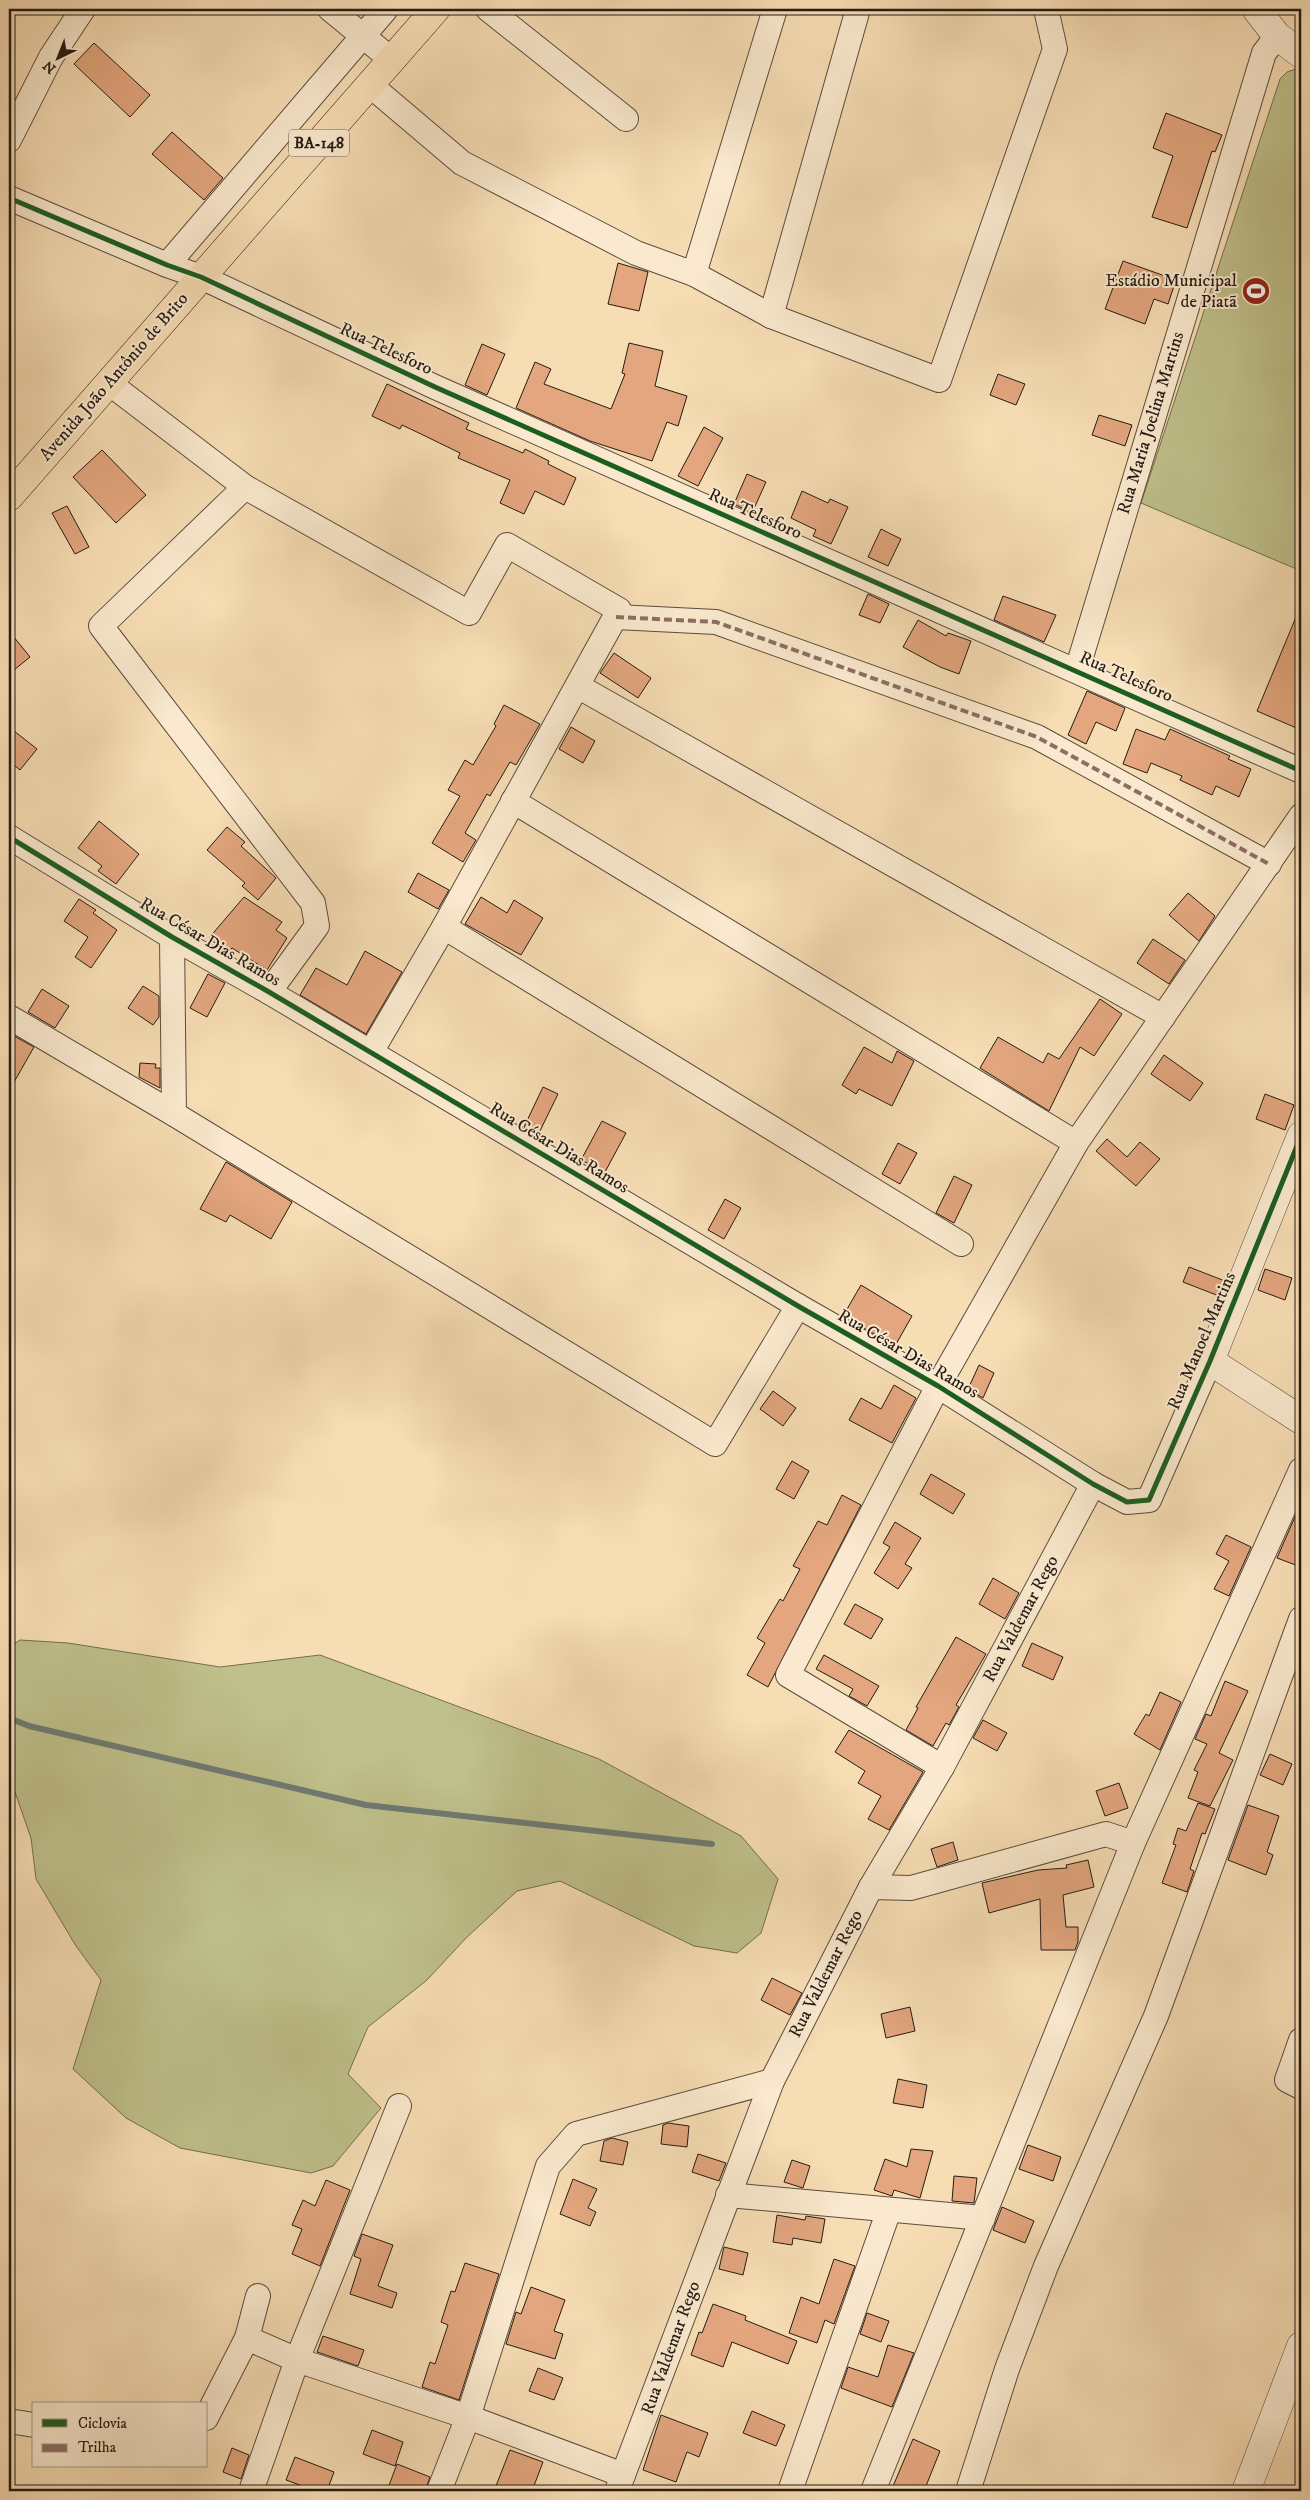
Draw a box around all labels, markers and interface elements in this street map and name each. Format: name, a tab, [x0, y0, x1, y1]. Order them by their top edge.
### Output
north arrow	[32, 32, 82, 82]
text: N	[39, 56, 60, 77]
road number: BA-148	[289, 130, 349, 156]
place label: Estádio Municipal de Piatã	[1105, 270, 1238, 313]
sports icon: Estádio Municipal de Piatã	[1241, 276, 1271, 306]
street label: Avenida João Antônio de Brito	[35, 288, 193, 466]
street label: Rua Telesforo	[336, 318, 436, 380]
street label: Rua Maria Joelina Martins	[1113, 329, 1189, 517]
street label: Rua Telesforo	[705, 484, 805, 544]
street label: Rua Telesforo	[1076, 647, 1176, 707]
street label: Rua César Dias Ramos	[136, 893, 284, 991]
street label: Rua César Dias Ramos	[485, 1098, 633, 1198]
street label: Rua Manoel Martins	[1163, 1269, 1241, 1413]
street label: Rua César Dias Ramos	[834, 1305, 982, 1403]
street label: Rua Valdemar Rego	[978, 1552, 1064, 1686]
street label: Rua Valdemar Rego	[784, 1906, 868, 2042]
street label: Rua Valdemar Rego	[637, 2278, 705, 2418]
legend	[32, 2402, 208, 2468]
text: Ciclovia	[78, 2414, 127, 2433]
text: Trilha	[78, 2438, 117, 2457]

